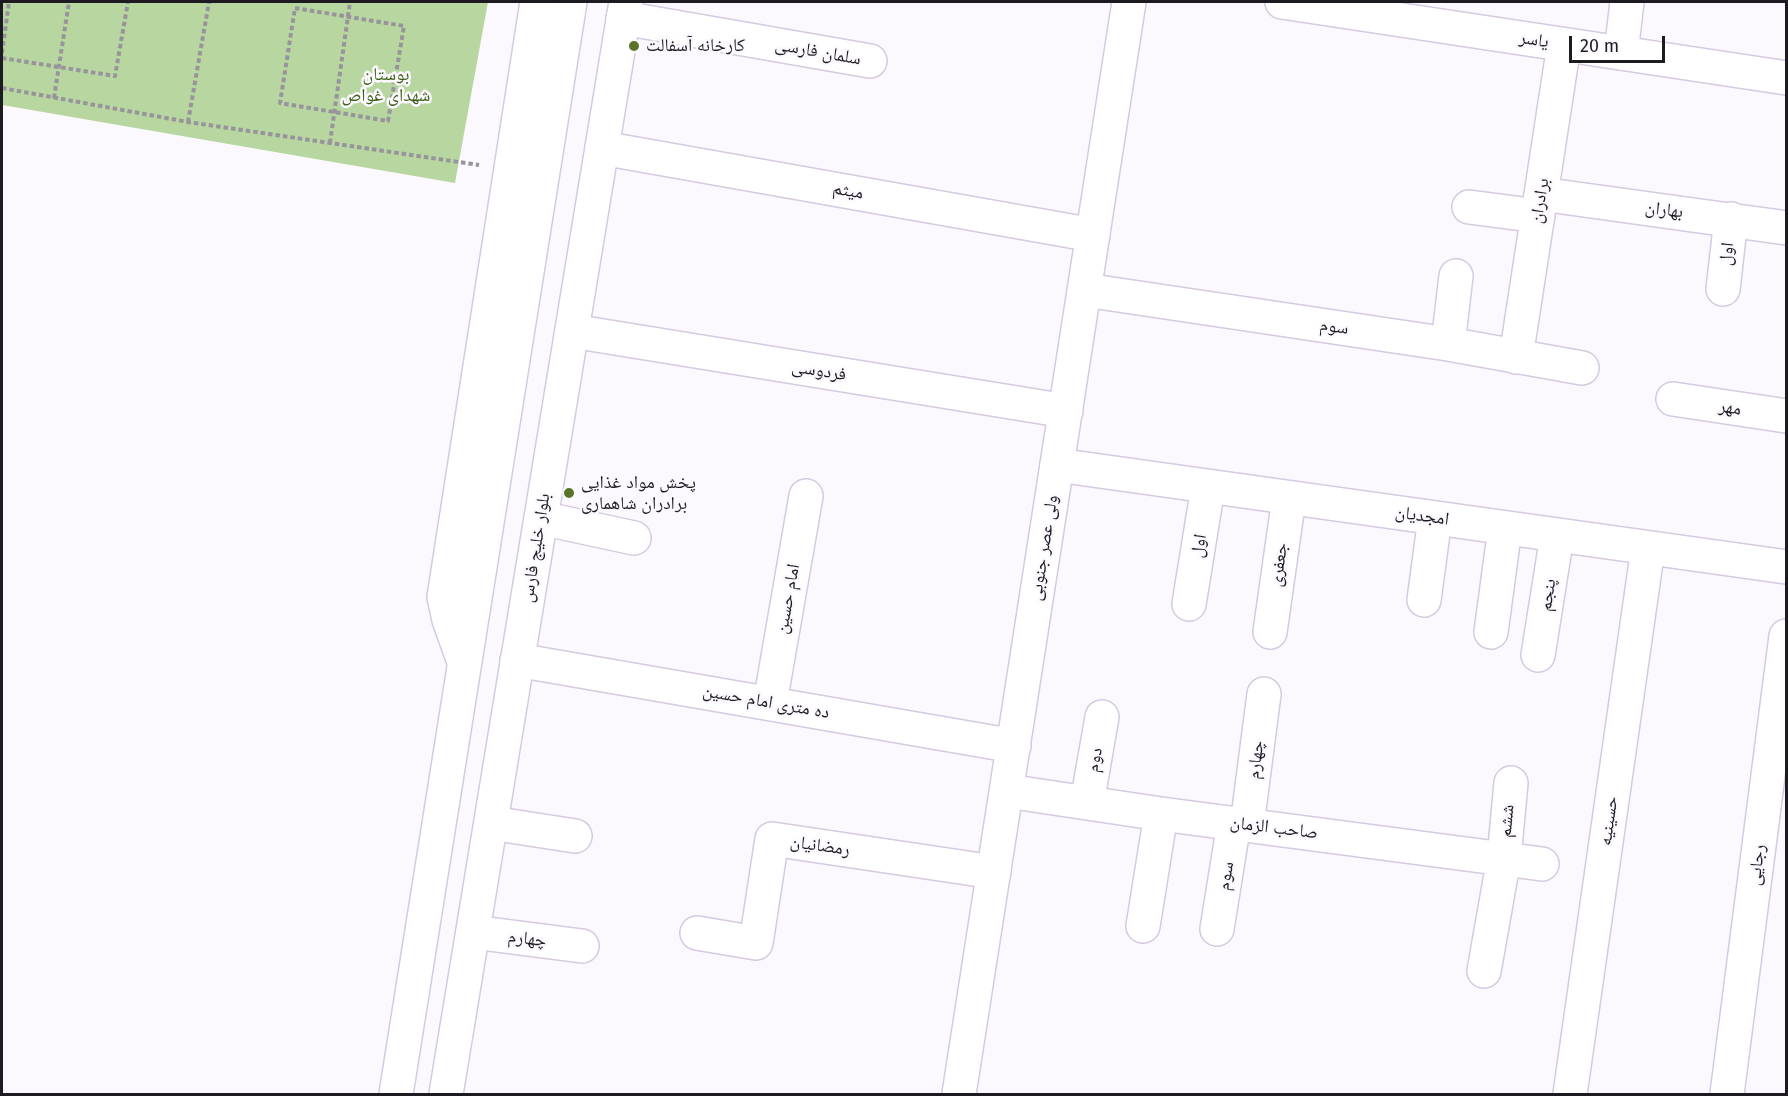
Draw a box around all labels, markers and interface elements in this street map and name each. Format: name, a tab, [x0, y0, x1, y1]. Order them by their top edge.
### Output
scale bar	[1572, 24, 1668, 62]
street label: یاسر	[1518, 27, 1550, 53]
street label: سلمان فارسی	[773, 34, 863, 70]
place label: کارخانه آسفالت	[646, 35, 745, 57]
text: 20 m	[1580, 35, 1619, 57]
marker: کارخانه آسفالت	[627, 39, 641, 53]
park label: بوستان شهدای غواص	[342, 64, 430, 106]
street label: برادران	[1526, 177, 1554, 225]
street label: میثم	[831, 178, 865, 204]
street label: بهاران	[1644, 197, 1684, 223]
street label: اول	[1715, 241, 1739, 267]
street label: سوم	[1318, 314, 1350, 340]
street label: فردوسی	[790, 356, 848, 386]
street label: مهر	[1717, 396, 1743, 420]
place label: پخش مواد غذایی برادران شاهماری	[581, 472, 696, 514]
marker: پخش مواد غذایی برادران شاهماری	[562, 486, 576, 500]
street label: بلوار خلیج فارس	[517, 492, 555, 604]
street label: ولی عصر جنوبی	[1025, 493, 1063, 603]
street label: امجدیان	[1394, 502, 1450, 530]
street label: اول	[1186, 533, 1212, 559]
street label: جعفری	[1265, 542, 1293, 588]
street label: امام حسین	[771, 562, 805, 636]
street label: پنجم	[1535, 577, 1561, 613]
street label: ده متری امام حسین	[701, 680, 831, 724]
street label: چهارم	[1243, 740, 1269, 780]
street label: دوم	[1082, 746, 1108, 774]
street label: حسینیه	[1595, 795, 1623, 847]
street label: ششم	[1495, 803, 1519, 839]
street label: صاحب الزمان	[1229, 812, 1319, 844]
street label: رمضانیان	[789, 831, 851, 861]
street label: رجایی	[1744, 843, 1770, 887]
street label: سوم	[1213, 860, 1239, 892]
street label: چهارم	[507, 926, 547, 952]

